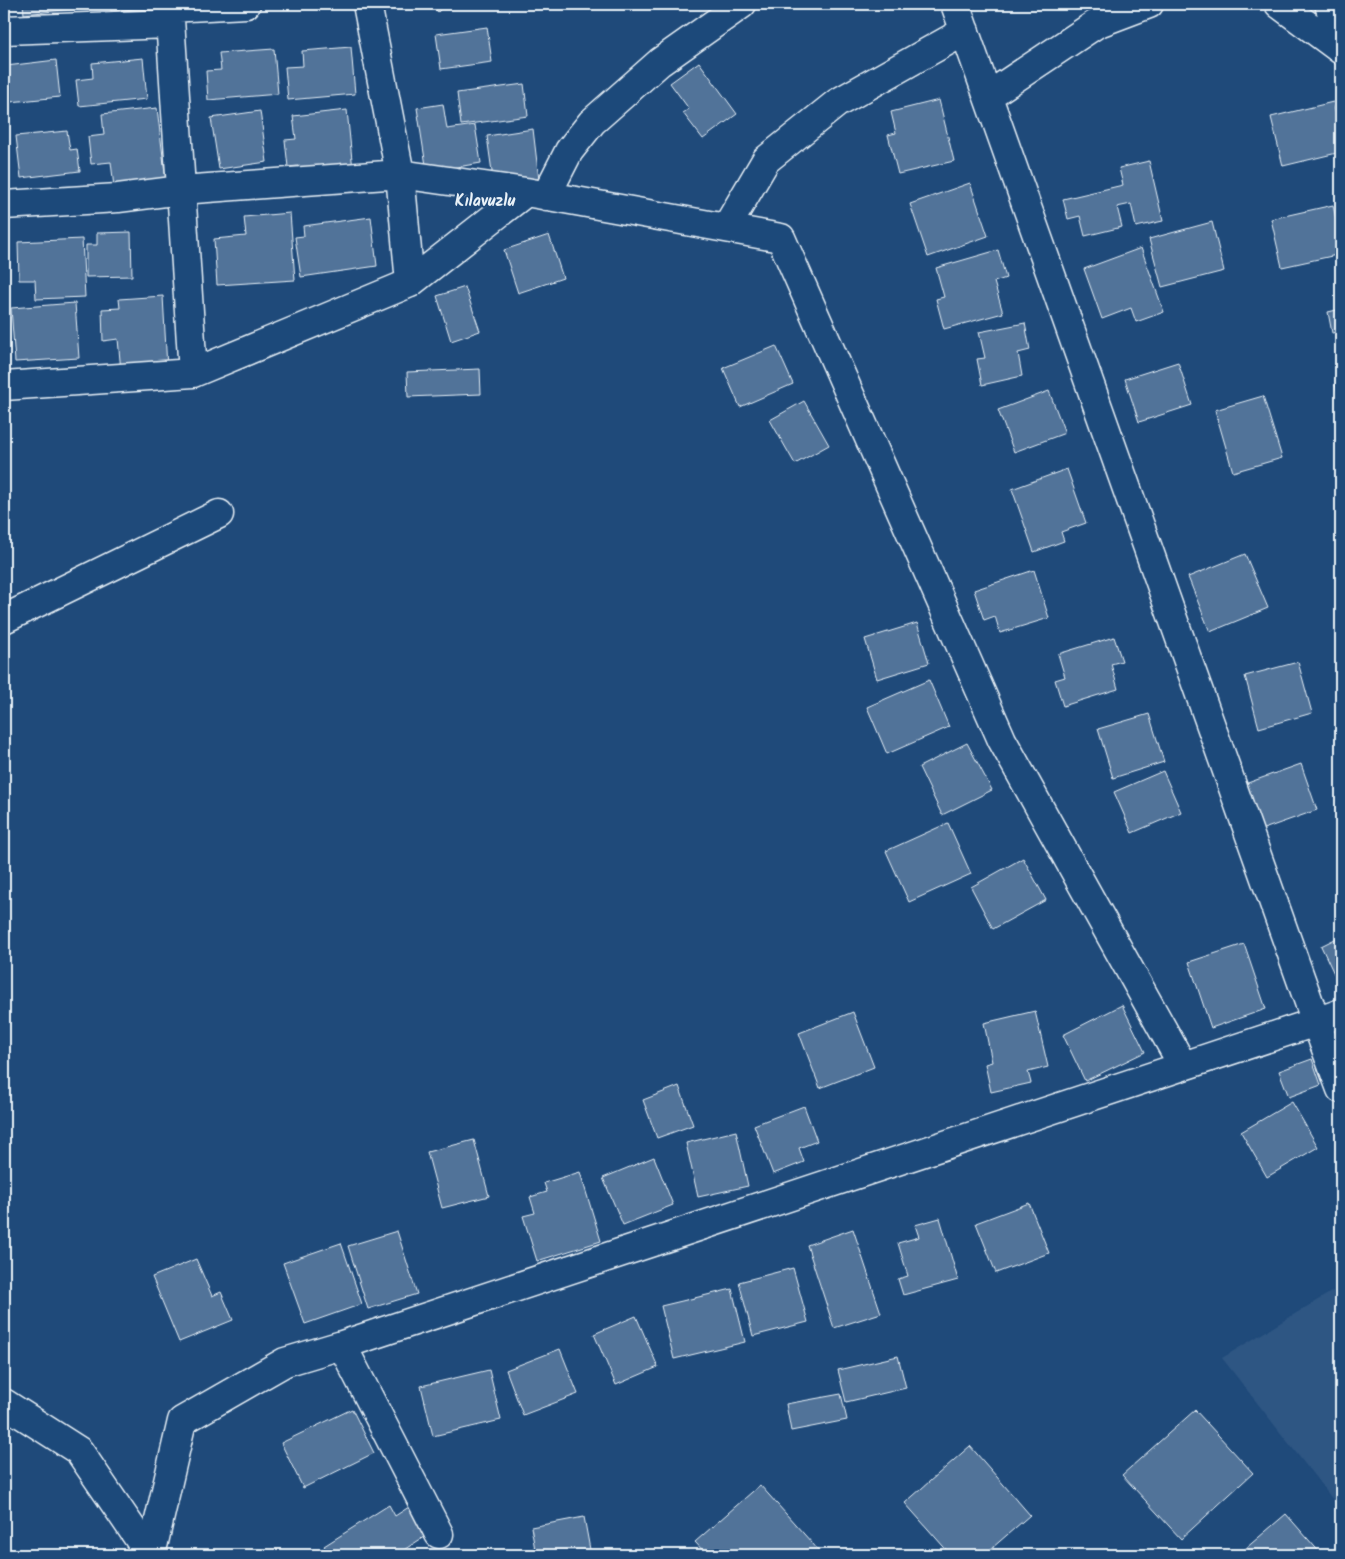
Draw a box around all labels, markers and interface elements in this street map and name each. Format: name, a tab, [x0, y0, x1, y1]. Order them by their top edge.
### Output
district label: Kılavuzlu	[455, 189, 515, 214]

